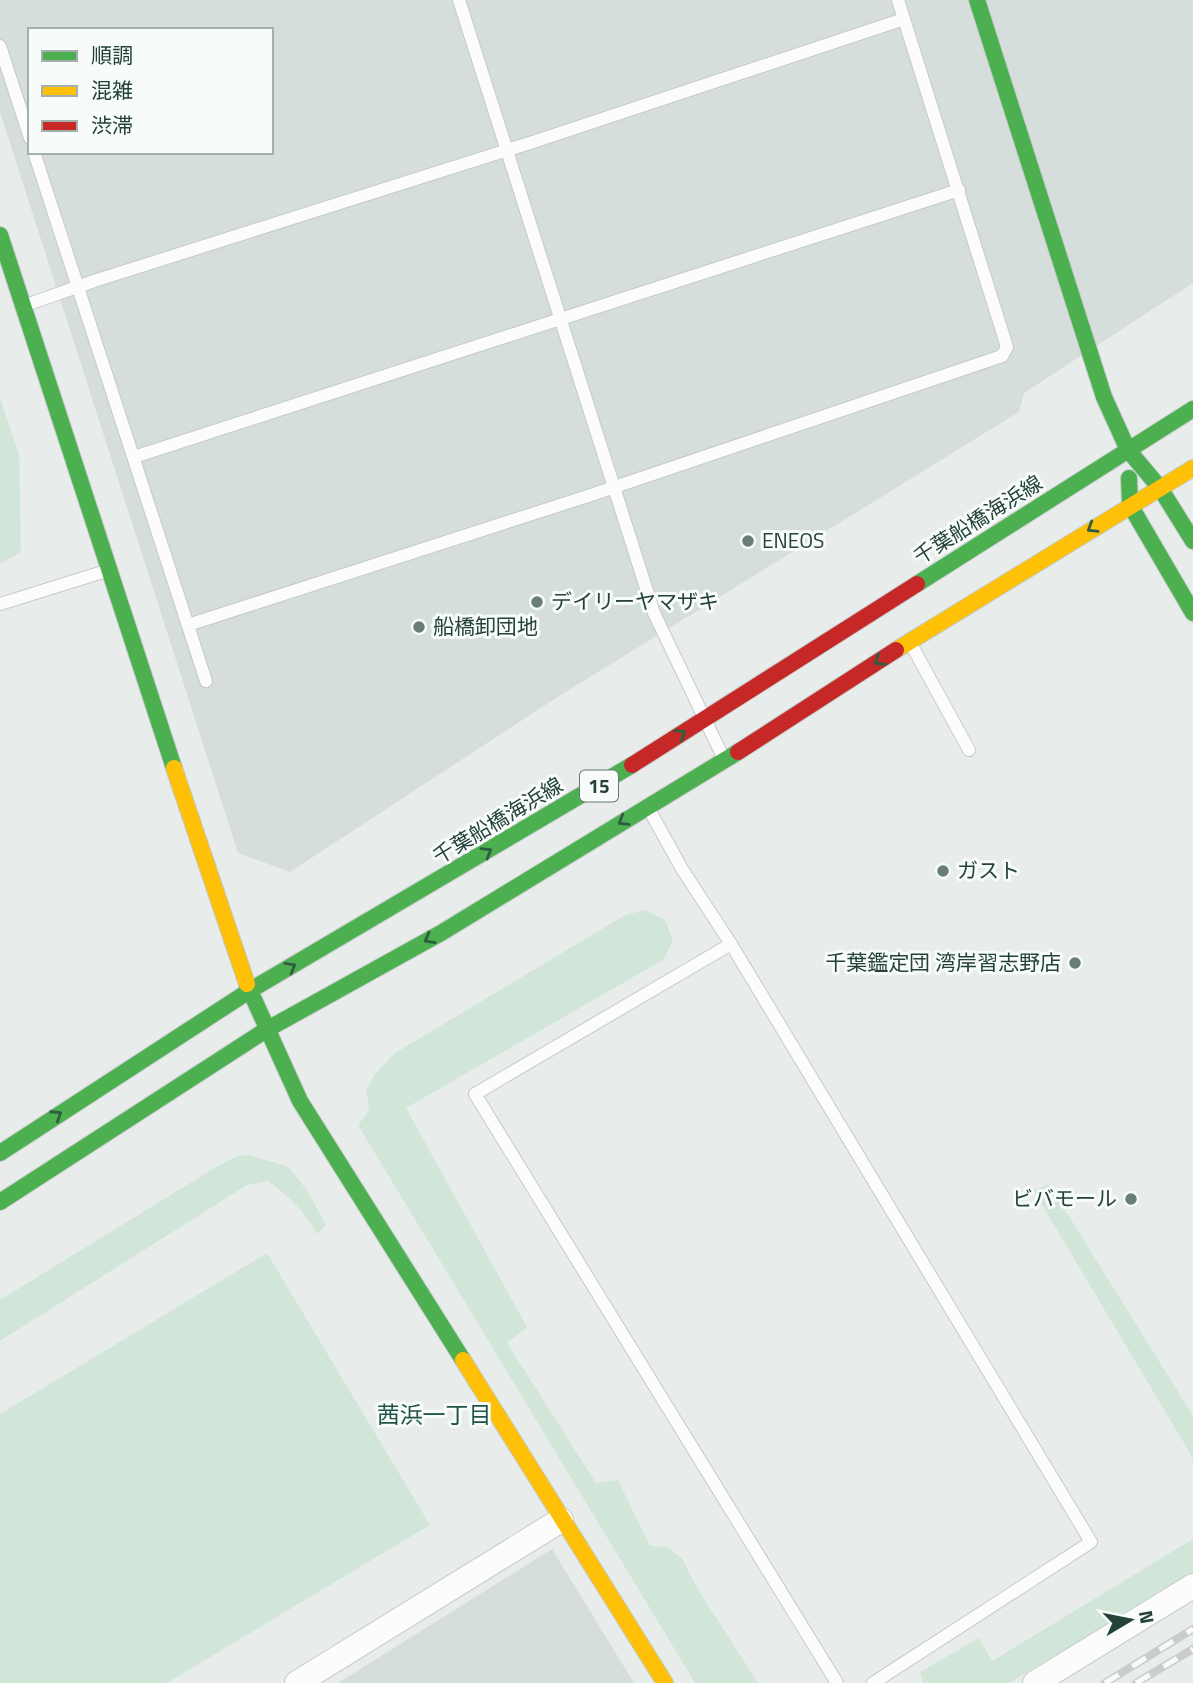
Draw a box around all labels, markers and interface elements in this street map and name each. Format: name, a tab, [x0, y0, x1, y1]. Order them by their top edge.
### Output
legend	[28, 28, 273, 154]
text: 順調	[91, 39, 133, 71]
text: 混雑	[91, 74, 133, 106]
text: 渋滞	[91, 109, 133, 141]
street label: 千葉船橋海浜線	[907, 467, 1048, 572]
one-way arrow	[1087, 520, 1100, 533]
place label: ENEOS	[762, 524, 825, 556]
marker: ENEOS	[740, 533, 756, 549]
place label: デイリーヤマザキ	[551, 585, 719, 617]
marker: デイリーヤマザキ	[529, 594, 545, 610]
place label: 船橋卸団地	[433, 610, 538, 642]
marker: 船橋卸団地	[411, 619, 427, 635]
one-way arrow	[873, 653, 886, 666]
one-way arrow	[673, 729, 686, 742]
street label: 千葉船橋海浜線	[426, 769, 569, 872]
road number: 15	[580, 771, 618, 802]
one-way arrow	[618, 813, 631, 826]
one-way arrow	[479, 847, 492, 860]
place label: ガスト	[957, 854, 1020, 886]
marker: ガスト	[935, 863, 951, 879]
one-way arrow	[424, 931, 436, 944]
place label: 千葉鑑定団 湾岸習志野店	[825, 946, 1061, 978]
marker: 千葉鑑定団 湾岸習志野店	[1067, 955, 1083, 971]
one-way arrow	[283, 963, 296, 976]
one-way arrow	[49, 1111, 62, 1124]
place label: ビバモール	[1012, 1182, 1117, 1214]
marker: ビバモール	[1123, 1191, 1139, 1207]
district label: 茜浜一丁目	[377, 1397, 492, 1432]
north arrow	[1095, 1585, 1165, 1655]
text: N	[1132, 1608, 1163, 1626]

